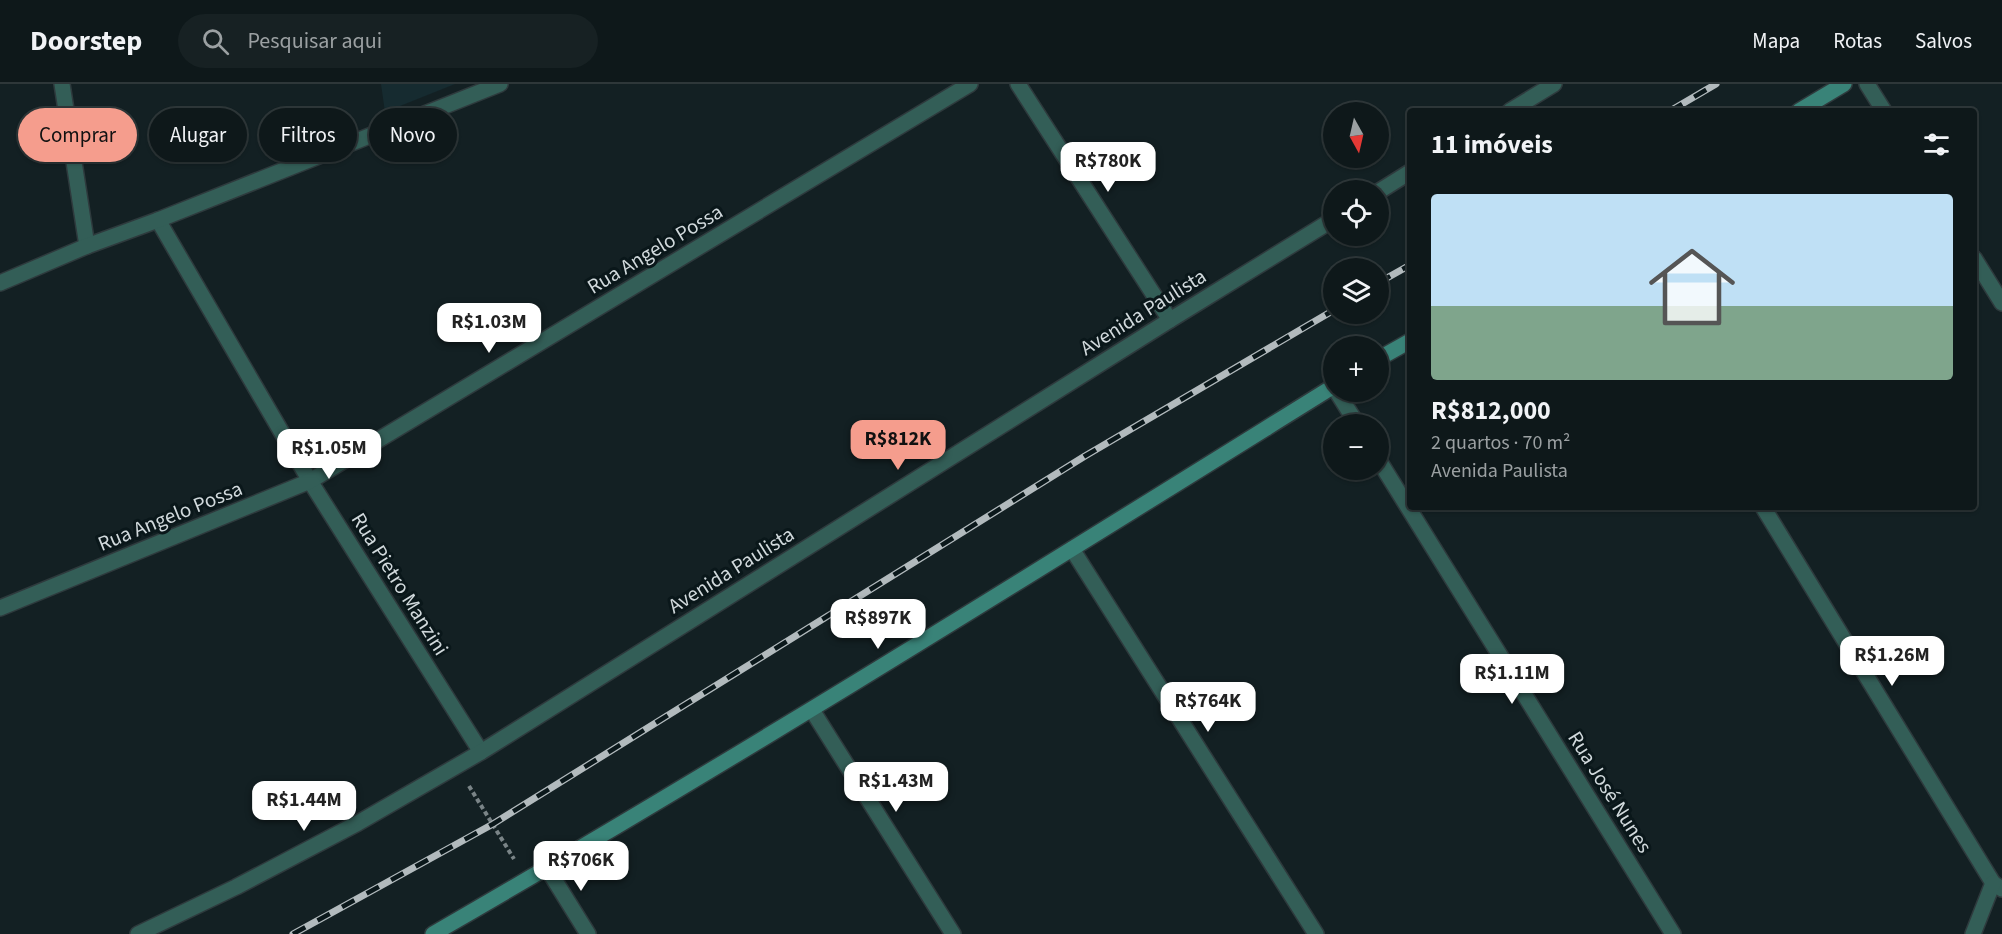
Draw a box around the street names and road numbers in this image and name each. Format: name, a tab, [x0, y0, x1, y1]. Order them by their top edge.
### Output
street label: Rua Angelo Possa	[581, 197, 729, 301]
street label: Avenida Paulista	[1074, 261, 1212, 363]
street label: Rua Angelo Possa	[93, 473, 247, 559]
street label: Rua Pietro Manzini	[344, 507, 456, 661]
street label: Avenida Paulista	[662, 519, 800, 621]
street label: Rua José Nunes	[1561, 725, 1660, 859]

